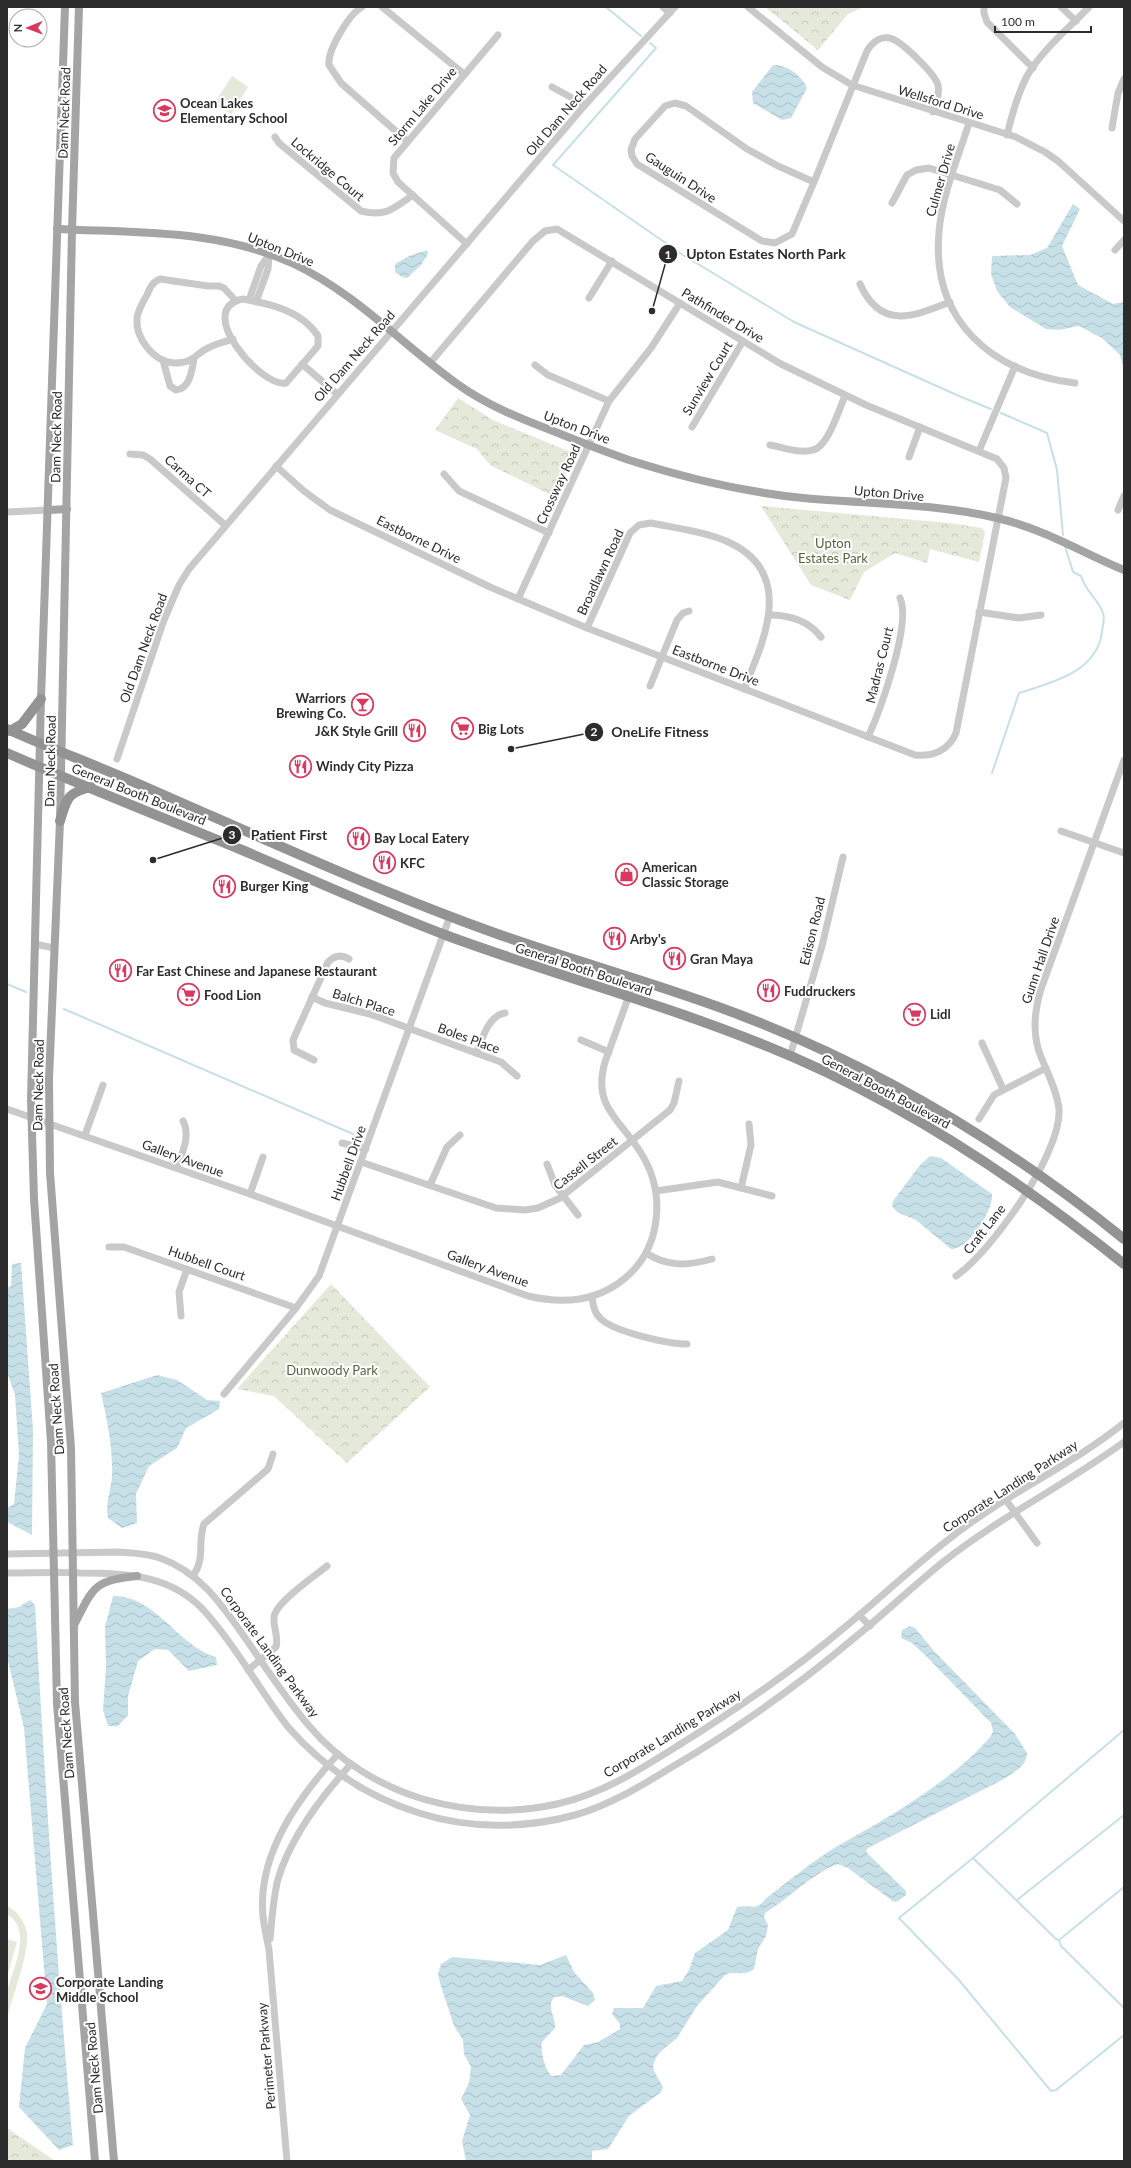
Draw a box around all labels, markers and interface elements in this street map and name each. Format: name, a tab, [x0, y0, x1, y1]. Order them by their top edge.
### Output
north arrow	[8, 8, 48, 48]
scale bar	[995, 8, 1091, 34]
text: 100 m	[1001, 14, 1035, 29]
text: N	[11, 24, 24, 33]
street label: Old Dam Neck Road	[522, 61, 610, 159]
street label: Storm Lake Drive	[384, 63, 460, 149]
street label: Dam Neck Road	[54, 67, 74, 159]
street label: Wellsford Drive	[896, 81, 986, 123]
place label: Ocean Lakes Elementary School	[180, 95, 288, 126]
school or university icon: Ocean Lakes Elementary School	[151, 97, 177, 123]
street label: Lockridge Court	[288, 134, 368, 205]
street label: Culmer Drive	[922, 142, 958, 218]
street label: Gauguin Drive	[642, 148, 720, 206]
street label: Upton Drive	[245, 228, 317, 270]
callout: Upton Estates North Park	[658, 241, 854, 267]
text: Upton Estates North Park	[686, 245, 846, 262]
text: 1	[665, 247, 672, 262]
street label: Pathfinder Drive	[679, 284, 767, 346]
street label: Old Dam Neck Road	[310, 307, 398, 405]
street label: Sunview Court	[679, 338, 736, 418]
street label: Dam Neck Road	[47, 391, 65, 483]
street label: Upton Drive	[541, 407, 613, 447]
street label: Crossway Road	[532, 441, 584, 527]
street label: Carma CT	[162, 451, 215, 501]
street label: Upton Drive	[853, 482, 925, 504]
street label: Eastborne Drive	[374, 512, 464, 566]
street label: Broadlawn Road	[573, 526, 627, 618]
park label: Upton Estates Park	[798, 535, 868, 566]
street label: Old Dam Neck Road	[116, 591, 170, 705]
street label: Madras Court	[862, 625, 896, 705]
street label: Eastborne Drive	[670, 641, 762, 689]
place label: Warriors Brewing Co.	[276, 690, 346, 721]
bar icon: Warriors Brewing Co.	[349, 692, 375, 718]
street label: Dam Neck Road	[41, 715, 59, 807]
supermarket icon: Big Lots	[450, 716, 476, 742]
restaurant icon: J&K Style Grill	[401, 718, 427, 744]
callout: OneLife Fitness	[584, 719, 717, 745]
place label: Big Lots	[478, 721, 524, 737]
place label: J&K Style Grill	[315, 723, 398, 739]
text: OneLife Fitness	[611, 723, 709, 740]
text: 2	[591, 724, 598, 739]
restaurant icon: Windy City Pizza	[288, 753, 314, 779]
place label: Windy City Pizza	[316, 758, 414, 774]
street label: General Booth Boulevard	[69, 760, 209, 828]
callout: Patient First	[222, 822, 335, 848]
restaurant icon: Bay Local Eatery	[345, 825, 371, 851]
text: Patient First	[251, 826, 328, 843]
text: 3	[229, 827, 236, 842]
place label: Bay Local Eatery	[374, 830, 469, 846]
restaurant icon: KFC	[372, 850, 398, 876]
place label: KFC	[400, 855, 425, 871]
place label: American Classic Storage	[641, 859, 729, 890]
shop icon: American Classic Storage	[613, 861, 639, 887]
restaurant icon: Burger King	[211, 873, 237, 899]
place label: Burger King	[240, 878, 309, 894]
street label: Edison Road	[796, 895, 828, 967]
street label: Gunn Hall Drive	[1018, 914, 1062, 1006]
restaurant icon: Arby's	[601, 926, 627, 952]
place label: Arby's	[629, 931, 666, 947]
street label: General Booth Boulevard	[513, 939, 655, 999]
restaurant icon: Gran Maya	[661, 946, 687, 972]
place label: Gran Maya	[690, 951, 753, 967]
restaurant icon: Far East Chinese and Japanese Restaurant	[107, 958, 133, 984]
place label: Far East Chinese and Japanese Restaurant	[136, 963, 377, 979]
restaurant icon: Fuddruckers	[755, 978, 781, 1004]
supermarket icon: Food Lion	[175, 982, 201, 1008]
place label: Fuddruckers	[784, 983, 856, 999]
street label: Balch Place	[331, 985, 397, 1019]
place label: Food Lion	[204, 987, 261, 1003]
supermarket icon: Lidl	[902, 1001, 928, 1027]
place label: Lidl	[930, 1006, 951, 1022]
street label: Boles Place	[436, 1019, 502, 1057]
street label: Dam Neck Road	[29, 1039, 47, 1131]
street label: General Booth Boulevard	[819, 1050, 953, 1132]
street label: Hubbell Drive	[327, 1123, 369, 1203]
street label: Cassell Street	[550, 1133, 621, 1193]
street label: Gallery Avenue	[140, 1136, 226, 1180]
street label: Craft Lane	[959, 1201, 1009, 1257]
street label: Hubbell Court	[166, 1242, 248, 1284]
street label: Gallery Avenue	[445, 1246, 531, 1290]
park label: Dunwoody Park	[286, 1362, 378, 1378]
street label: Dam Neck Road	[45, 1363, 67, 1455]
street label: Corporate Landing Parkway	[939, 1436, 1081, 1536]
street label: Corporate Landing Parkway	[217, 1583, 323, 1721]
street label: Corporate Landing Parkway	[600, 1685, 744, 1780]
street label: Dam Neck Road	[55, 1687, 77, 1779]
place label: Corporate Landing Middle School	[56, 1974, 163, 2005]
school or university icon: Corporate Landing Middle School	[27, 1976, 53, 2002]
street label: Perimeter Parkway	[253, 2001, 279, 2110]
street label: Dam Neck Road	[82, 2022, 106, 2114]

